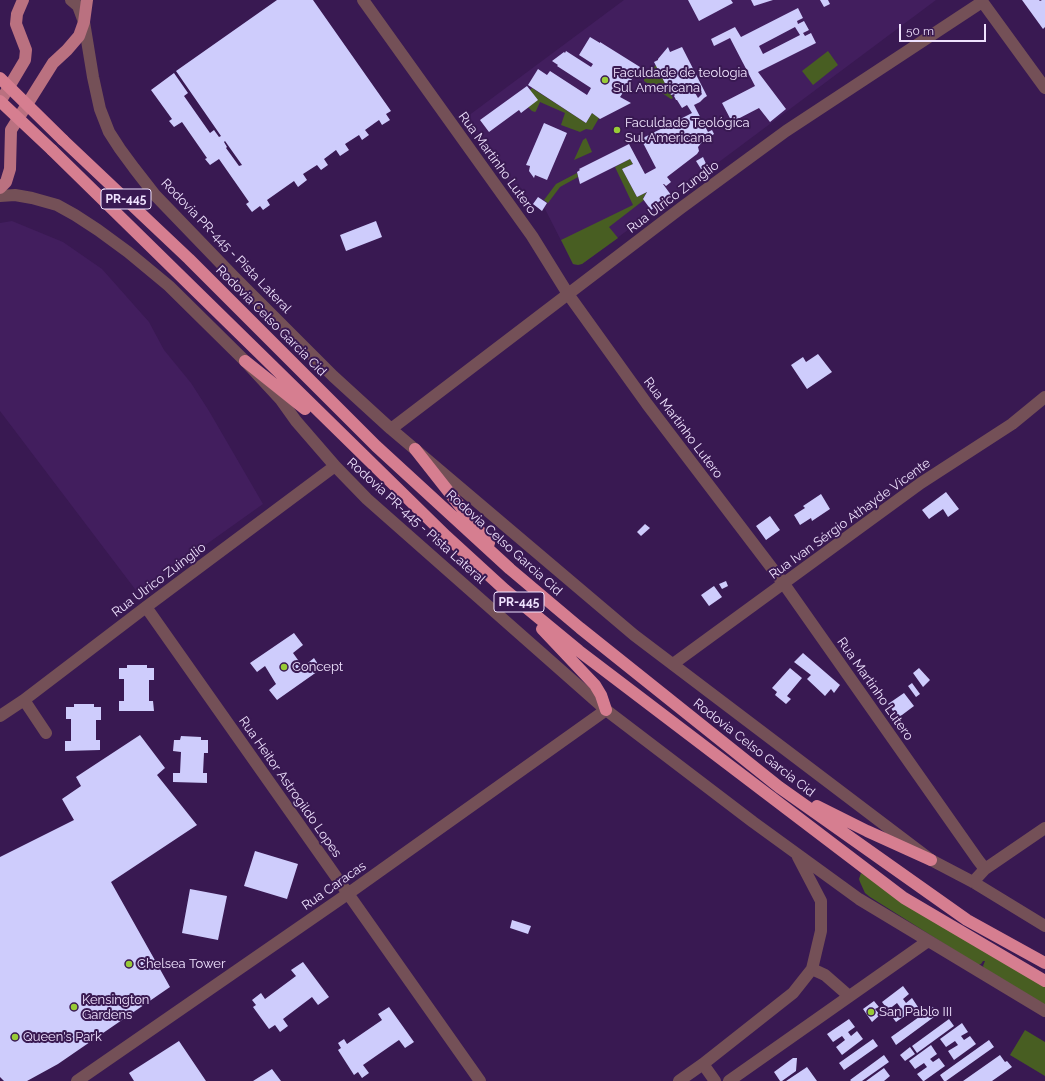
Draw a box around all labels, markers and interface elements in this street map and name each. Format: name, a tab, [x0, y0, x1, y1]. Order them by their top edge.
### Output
scale bar	[901, 16, 988, 42]
text: 50 m	[906, 24, 934, 38]
place label: Faculdade de teologia Sul Americana	[613, 65, 747, 96]
marker: Faculdade de teologia Sul Americana	[600, 75, 610, 85]
street label: Rua Martinho Lutero	[455, 109, 539, 217]
place label: Faculdade Teológica Sul Americana	[625, 115, 750, 146]
marker: Faculdade Teológica Sul Americana	[612, 125, 622, 135]
street label: Rua Ulrico Zunglio	[624, 157, 722, 237]
street label: Rodovia PR-445 - Pista Lateral	[158, 176, 294, 316]
road number: PR-445	[101, 189, 151, 209]
street label: Rodovia Celso Garcia Cid	[212, 262, 330, 380]
street label: Rua Martinho Lutero	[640, 375, 726, 481]
street label: Rodovia PR-445 - Pista Lateral	[344, 455, 488, 587]
street label: Rua Ivan Sérgio Athayde Vicente	[766, 455, 934, 583]
street label: Rodovia Celso Garcia Cid	[443, 487, 565, 599]
street label: Rua Ulrico Zuinglio	[109, 540, 209, 620]
road number: PR-445	[494, 592, 544, 612]
street label: Rua Martinho Lutero	[834, 635, 916, 743]
place label: Concept	[292, 659, 343, 675]
marker: Concept	[279, 662, 289, 672]
street label: Rodovia Celso Garcia Cid	[690, 696, 818, 800]
street label: Rua Heitor Astrogildo Lopes	[235, 714, 345, 860]
street label: Rua Caracas	[299, 858, 369, 914]
place label: Chelsea Tower	[137, 956, 225, 972]
marker: Chelsea Tower	[124, 959, 134, 969]
place label: Kensington Gardens	[82, 992, 149, 1023]
marker: Kensington Gardens	[69, 1002, 79, 1012]
place label: San Pablo III	[879, 1004, 952, 1020]
marker: San Pablo III	[866, 1007, 876, 1017]
place label: Queen's Park	[23, 1029, 102, 1045]
marker: Queen's Park	[10, 1032, 20, 1042]

